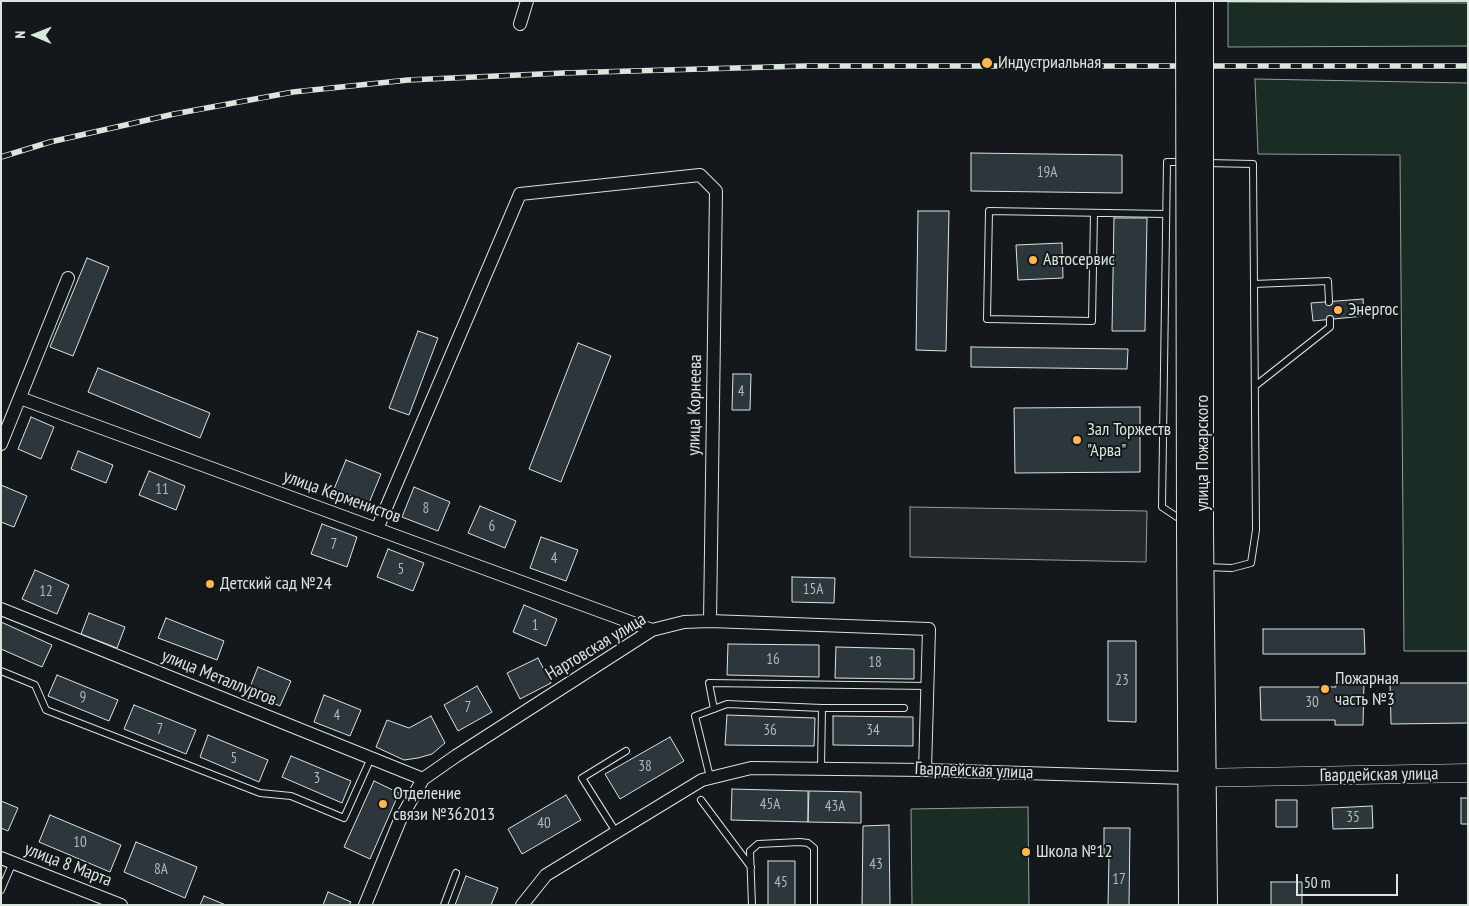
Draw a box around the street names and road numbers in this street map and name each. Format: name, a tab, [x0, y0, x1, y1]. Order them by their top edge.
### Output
street label: улица Корнеева	[683, 354, 707, 456]
street label: улица Пожарского	[1192, 395, 1214, 511]
street label: улица Керменистов	[280, 466, 404, 528]
street label: Нартовская улица	[542, 609, 650, 685]
street label: улица Металлургов	[158, 645, 280, 711]
street label: Гвардейская улица	[914, 758, 1034, 784]
street label: Гвардейская улица	[1320, 763, 1438, 787]
street label: улица 8 Марта	[21, 838, 115, 892]

